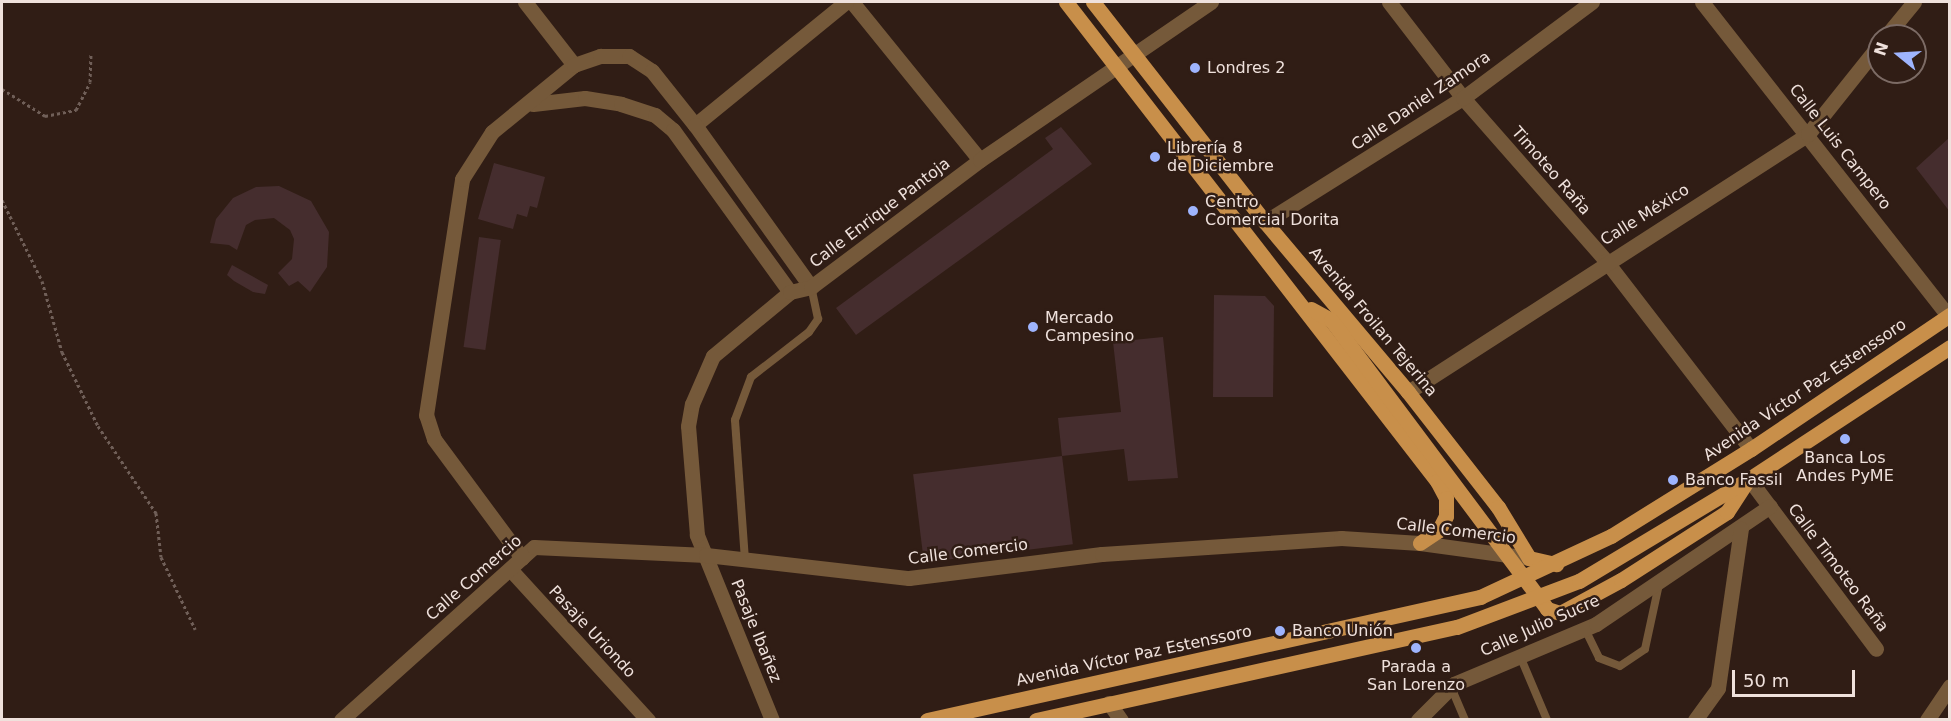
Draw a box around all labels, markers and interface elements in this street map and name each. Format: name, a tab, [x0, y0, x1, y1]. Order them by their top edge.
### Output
north arrow	[1867, 24, 1927, 84]
text: N	[1870, 40, 1892, 58]
street label: Calle Daniel Zamora	[1348, 47, 1494, 155]
place label: Londres 2	[1207, 58, 1285, 78]
marker: Londres 2	[1188, 61, 1202, 75]
street label: Calle Luis Campero	[1785, 80, 1895, 214]
street label: Timoteo Raña	[1507, 123, 1595, 219]
place label: Librería 8 de Diciembre	[1167, 138, 1274, 176]
marker: Librería 8 de Diciembre	[1148, 150, 1162, 164]
street label: Calle Enrique Pantoja	[806, 154, 954, 272]
street label: Calle México	[1597, 180, 1693, 250]
place label: Centro Comercial Dorita	[1205, 192, 1339, 230]
marker: Centro Comercial Dorita	[1186, 204, 1200, 218]
street label: Avenida Froilan Tejerina	[1305, 243, 1441, 401]
place label: Mercado Campesino	[1045, 308, 1134, 346]
street label: Avenida Víctor Paz Estenssoro	[1700, 315, 1910, 465]
marker: Mercado Campesino	[1026, 320, 1040, 334]
marker: Banca Los Andes PyME	[1838, 432, 1852, 446]
place label: Banca Los Andes PyME	[1796, 448, 1894, 486]
place label: Banco Fassil	[1685, 470, 1783, 490]
marker: Banco Fassil	[1666, 473, 1680, 487]
street label: Calle Timoteo Raña	[1784, 500, 1892, 636]
street label: Calle Comercio	[1395, 514, 1517, 548]
street label: Calle Comercio	[422, 531, 526, 625]
street label: Calle Comercio	[907, 535, 1029, 569]
street label: Pasaje Ibañez	[727, 577, 785, 685]
street label: Pasaje Uriondo	[544, 582, 640, 682]
street label: Calle Julio Sucre	[1477, 591, 1603, 661]
place label: Banco Unión	[1292, 621, 1393, 641]
street label: Avenida Víctor Paz Estenssoro	[1014, 622, 1254, 690]
marker: Banco Unión	[1273, 624, 1287, 638]
marker: Parada a San Lorenzo	[1409, 641, 1423, 655]
place label: Parada a San Lorenzo	[1367, 657, 1465, 695]
scale bar	[1735, 658, 1858, 696]
text: 50 m	[1743, 670, 1789, 691]

